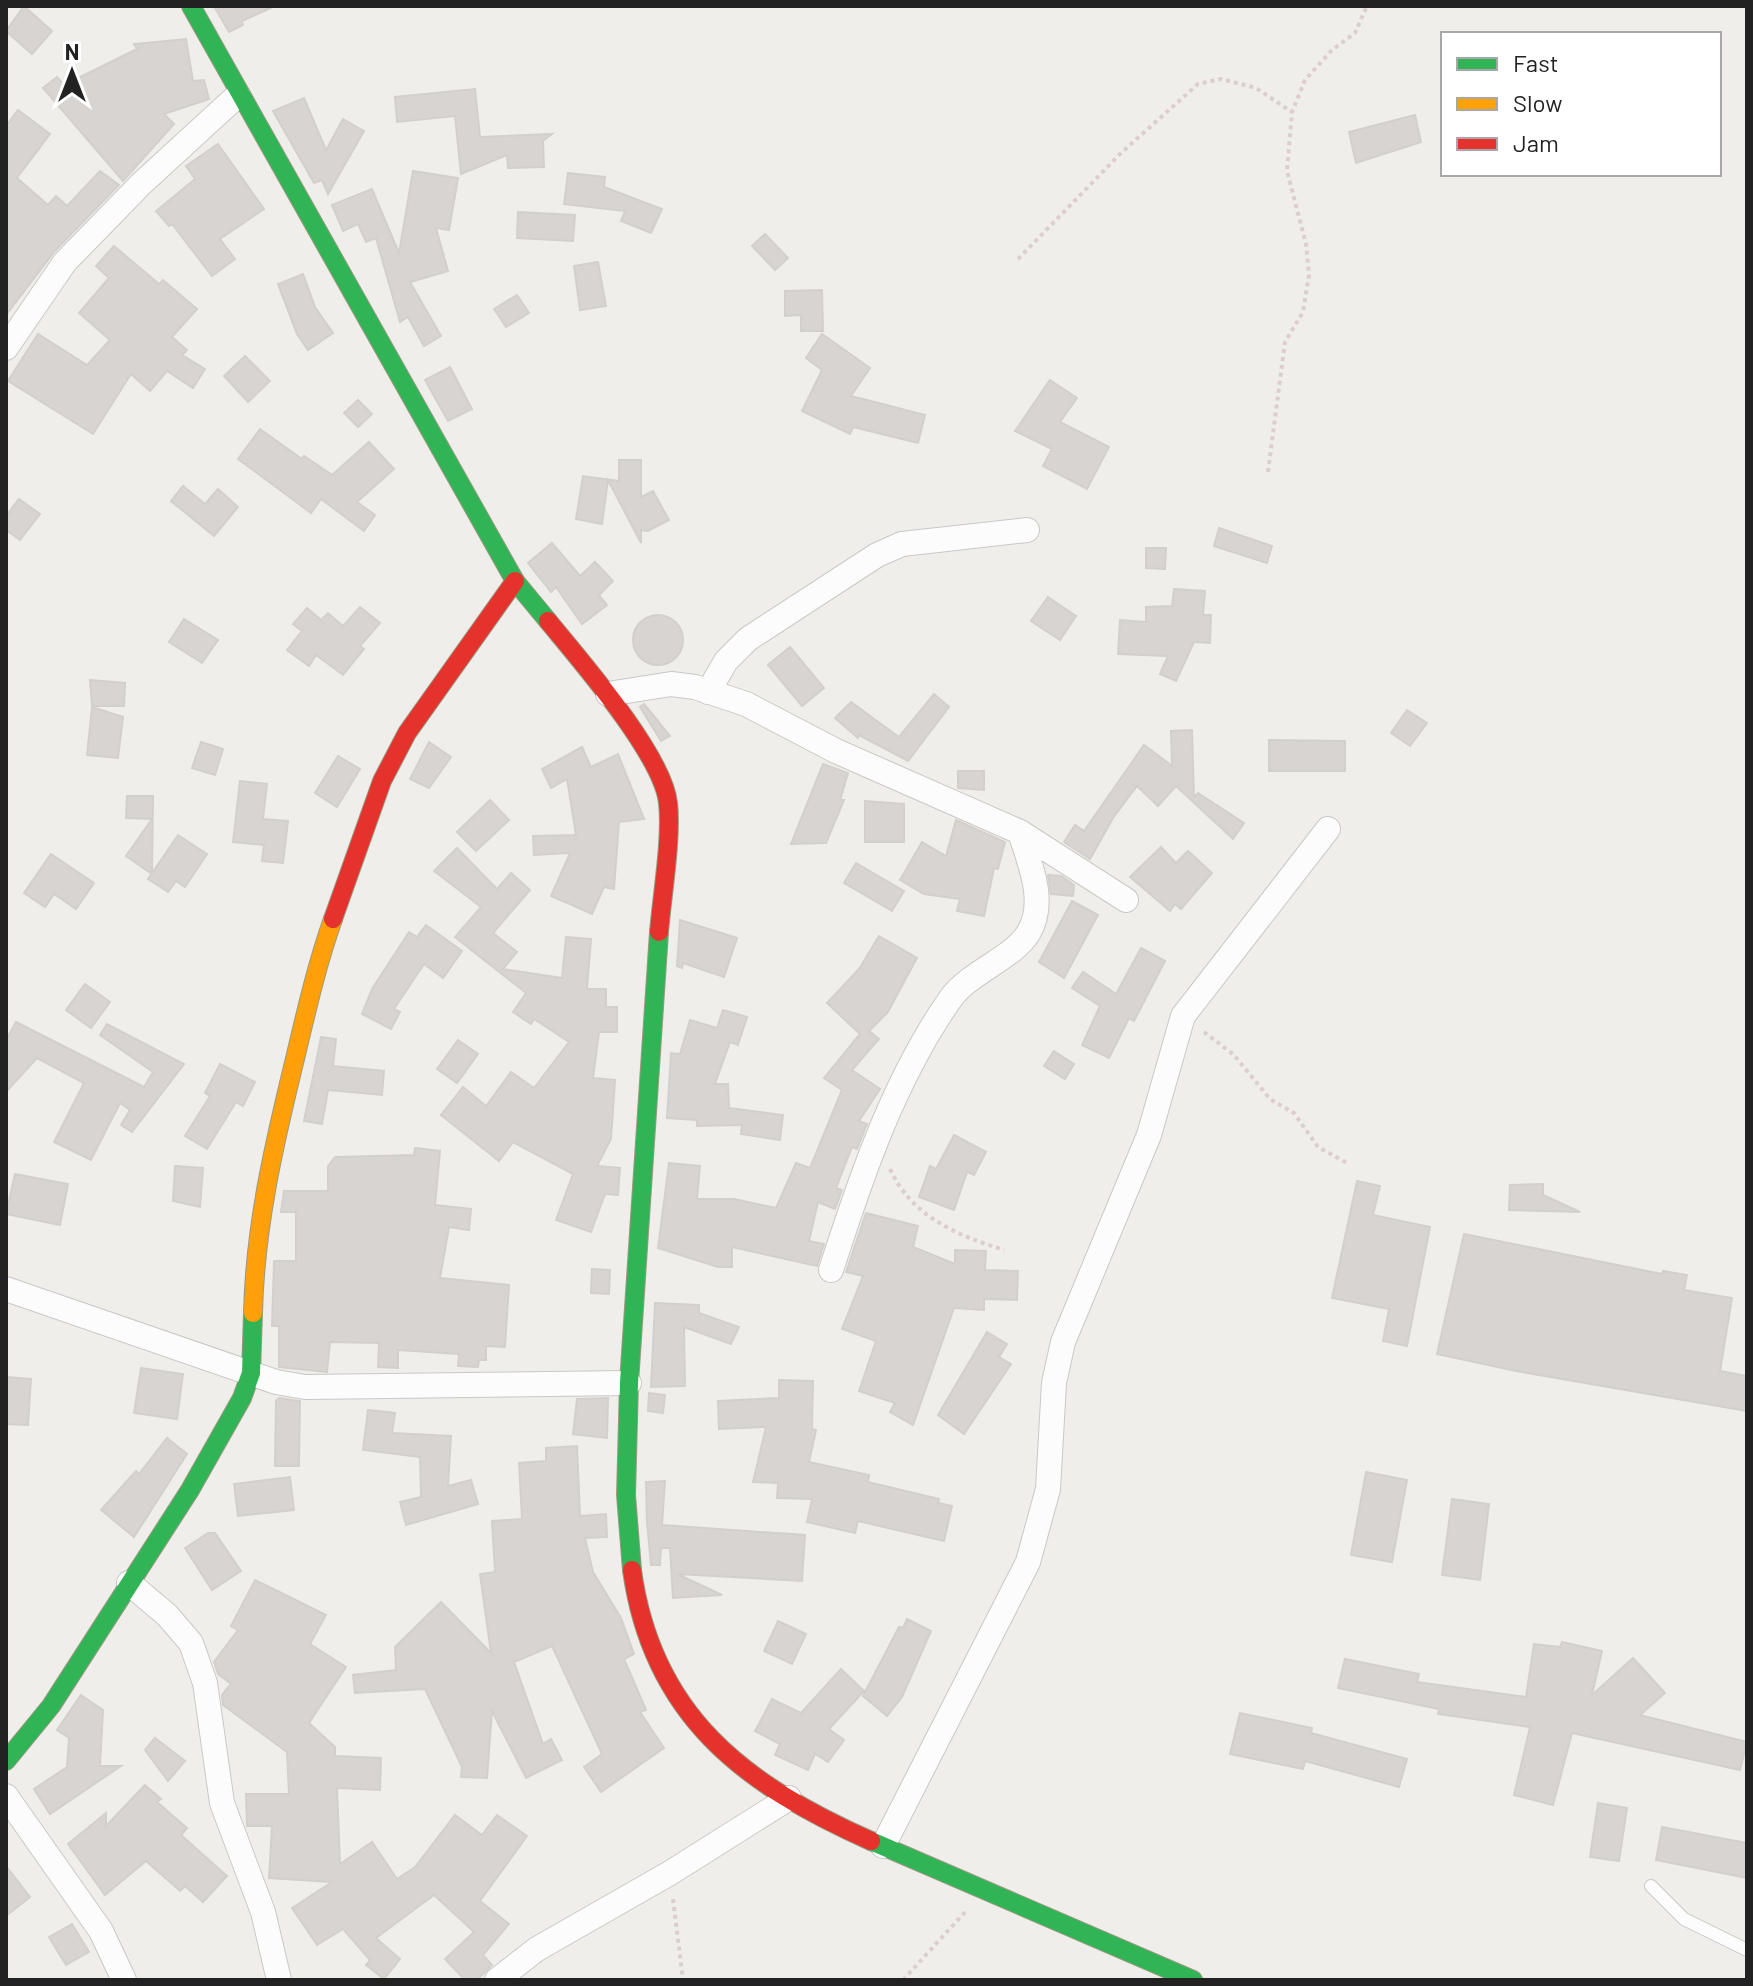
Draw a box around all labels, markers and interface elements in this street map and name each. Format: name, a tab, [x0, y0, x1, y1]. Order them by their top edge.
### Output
north arrow	[32, 32, 112, 112]
legend	[1441, 32, 1721, 176]
text: N	[65, 38, 79, 64]
text: Fast	[1513, 48, 1558, 77]
text: Slow	[1513, 88, 1562, 117]
text: Jam	[1513, 128, 1559, 157]

